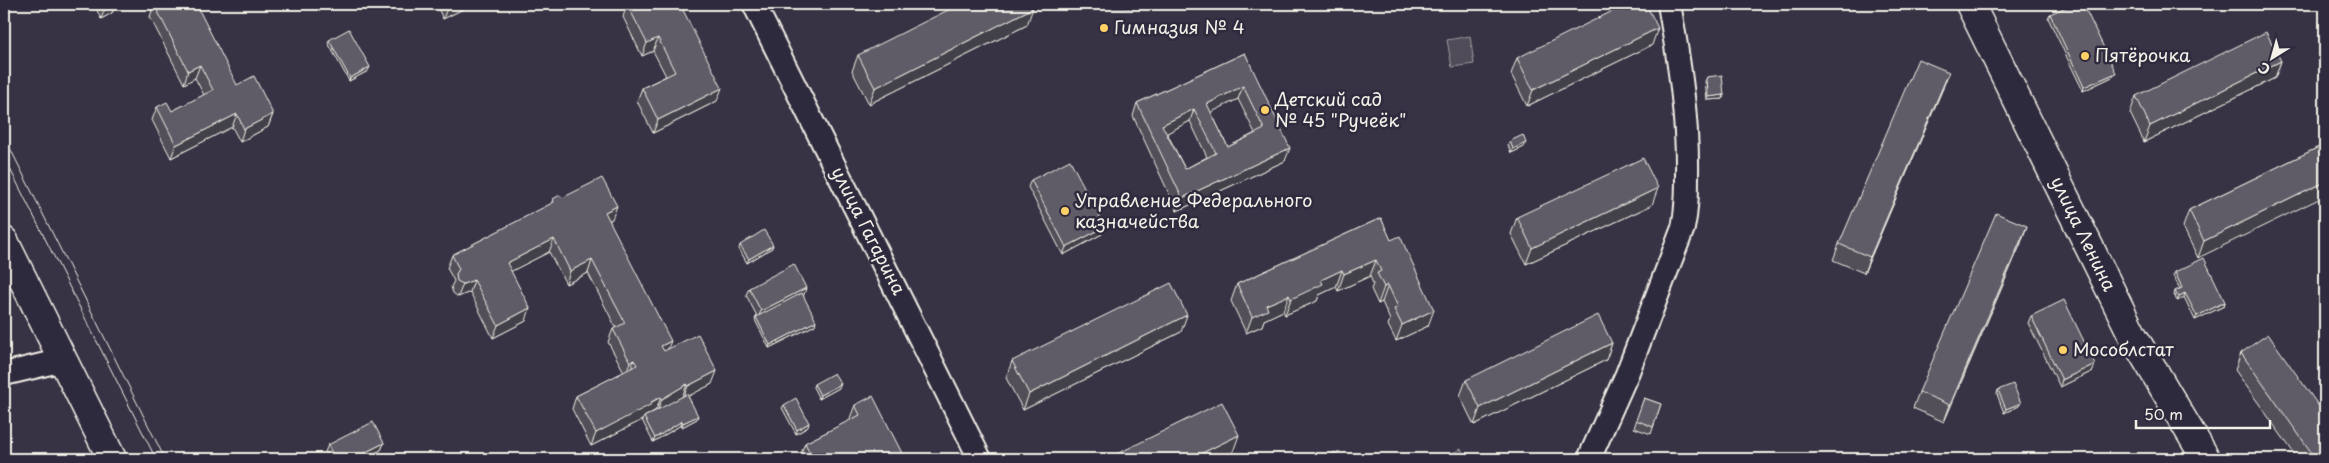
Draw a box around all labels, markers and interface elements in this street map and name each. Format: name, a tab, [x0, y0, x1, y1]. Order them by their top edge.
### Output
place label: Гимназия № 4	[1114, 13, 1245, 40]
marker: Гимназия № 4	[1098, 22, 1110, 34]
north arrow	[2246, 32, 2296, 82]
place label: Пятёрочка	[2095, 41, 2191, 68]
marker: Пятёрочка	[2079, 50, 2091, 62]
text: С	[2253, 57, 2274, 80]
place label: Детский сад № 45 "Ручеёк"	[1274, 85, 1407, 133]
marker: Детский сад № 45 "Ручеёк"	[1259, 104, 1271, 116]
street label: улица Гагарина	[825, 162, 914, 300]
street label: улица Ленина	[2045, 171, 2124, 296]
place label: Управление Федерального казначейства	[1075, 186, 1312, 234]
marker: Управление Федерального казначейства	[1059, 205, 1071, 217]
place label: Мособлстат	[2073, 335, 2174, 362]
marker: Мособлстат	[2057, 344, 2069, 356]
scale bar	[2136, 398, 2270, 430]
text: 50 m	[2144, 402, 2183, 425]

